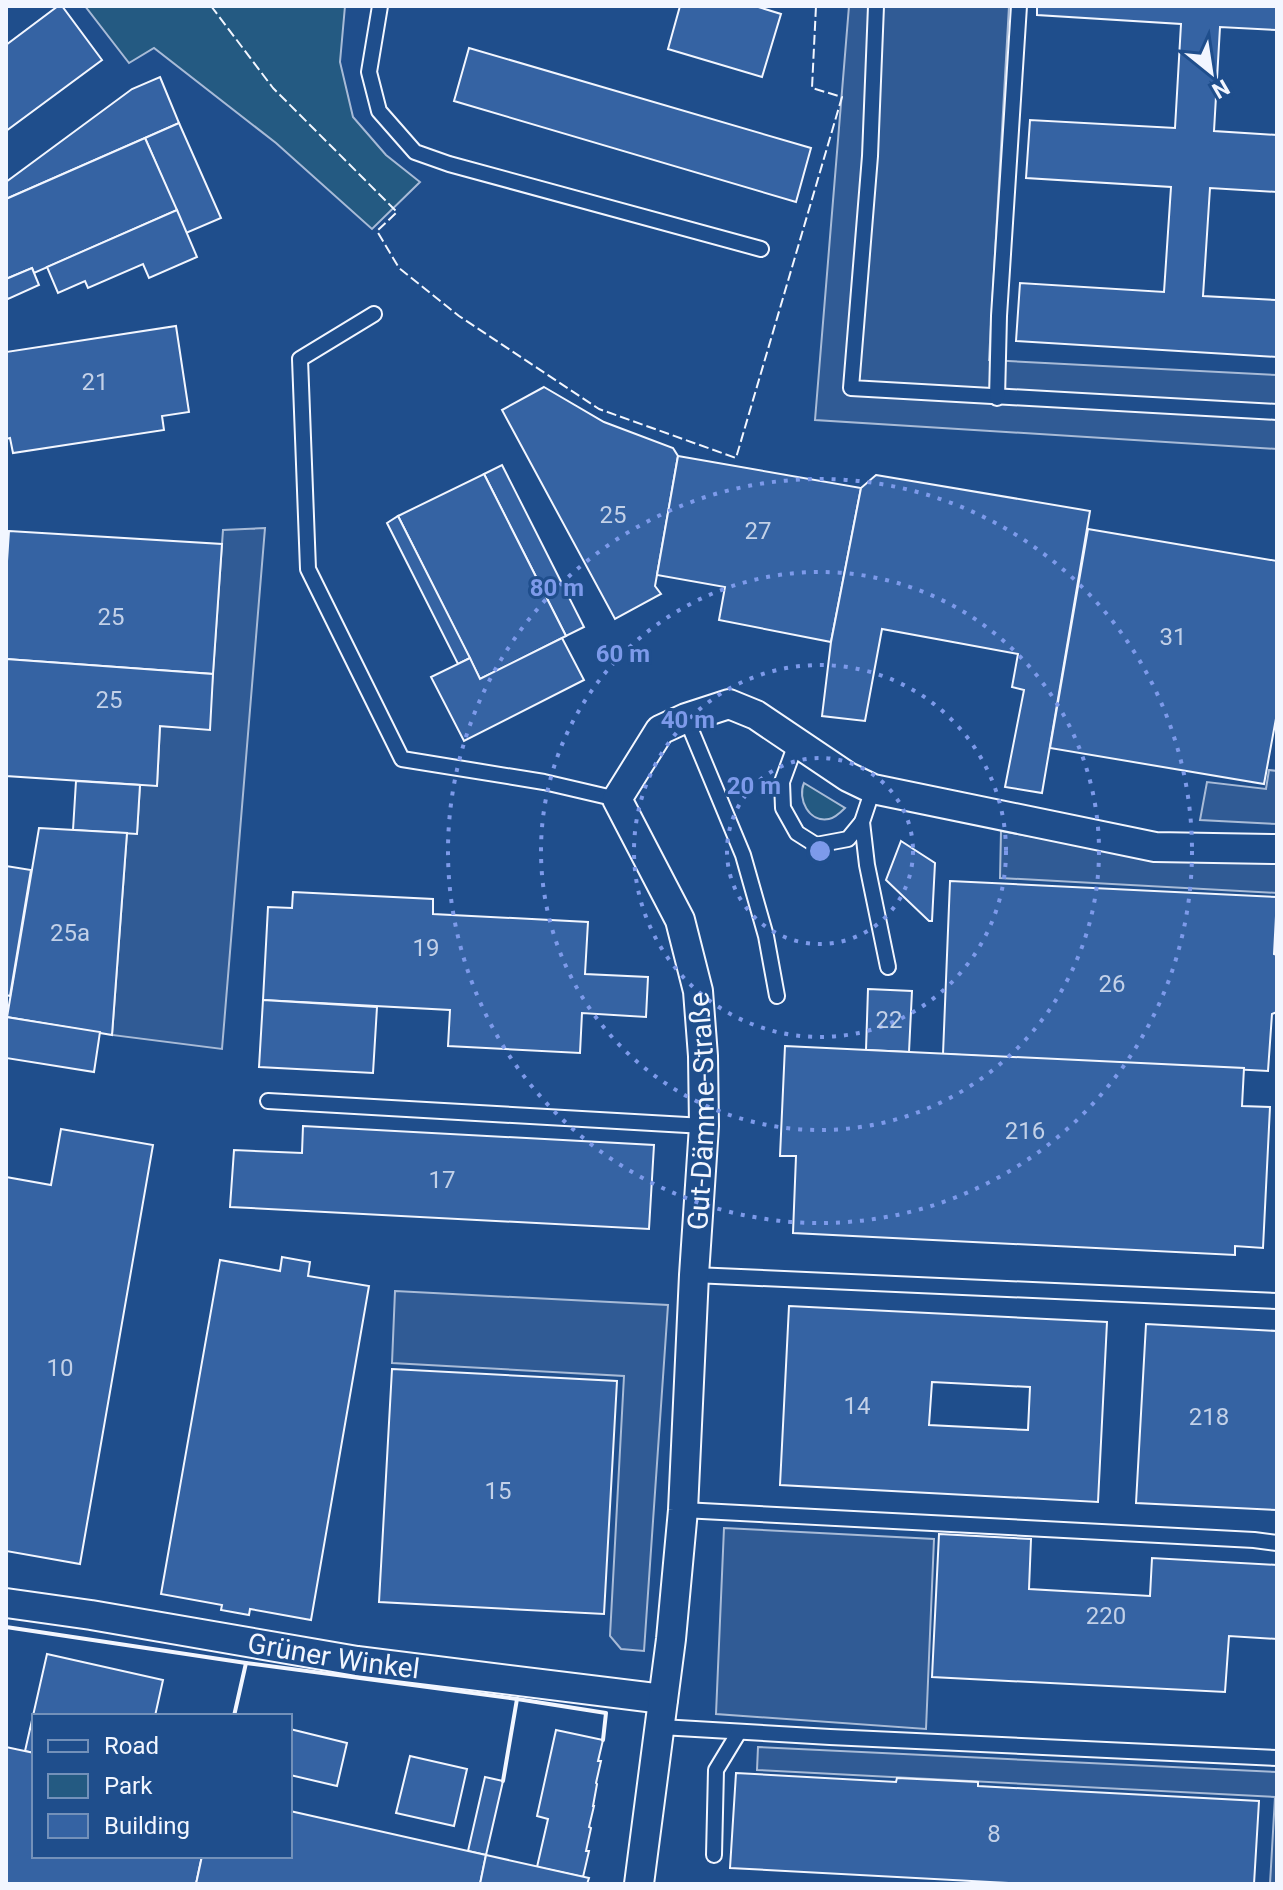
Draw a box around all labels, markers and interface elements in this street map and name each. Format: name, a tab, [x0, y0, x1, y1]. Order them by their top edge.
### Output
north arrow	[1171, 32, 1251, 112]
text: N	[1208, 74, 1234, 104]
house number: 21	[82, 368, 108, 396]
house number: 25	[600, 501, 626, 529]
house number: 27	[745, 517, 771, 545]
text: 80 m	[530, 574, 584, 602]
house number: 25	[98, 603, 124, 631]
house number: 31	[1160, 623, 1186, 651]
text: 60 m	[596, 640, 650, 668]
house number: 25	[96, 686, 122, 714]
text: 40 m	[661, 706, 715, 734]
text: 20 m	[727, 772, 781, 800]
centre of rings	[806, 837, 834, 865]
house number: 25a	[50, 919, 90, 947]
house number: 19	[413, 934, 439, 962]
house number: 26	[1099, 970, 1125, 998]
street label: Gut-Dämme-Straße	[681, 991, 721, 1231]
house number: 22	[876, 1006, 902, 1034]
house number: 216	[1005, 1117, 1045, 1145]
house number: 17	[429, 1166, 455, 1194]
house number: 10	[47, 1354, 73, 1382]
house number: 14	[844, 1392, 870, 1420]
house number: 218	[1189, 1403, 1229, 1431]
house number: 15	[485, 1477, 511, 1505]
house number: 220	[1086, 1602, 1126, 1630]
street label: Grüner Winkel	[245, 1626, 421, 1686]
legend	[32, 1714, 292, 1858]
text: Road	[104, 1732, 159, 1760]
text: Park	[104, 1772, 153, 1800]
text: Building	[104, 1812, 190, 1840]
house number: 8	[987, 1820, 1001, 1848]

